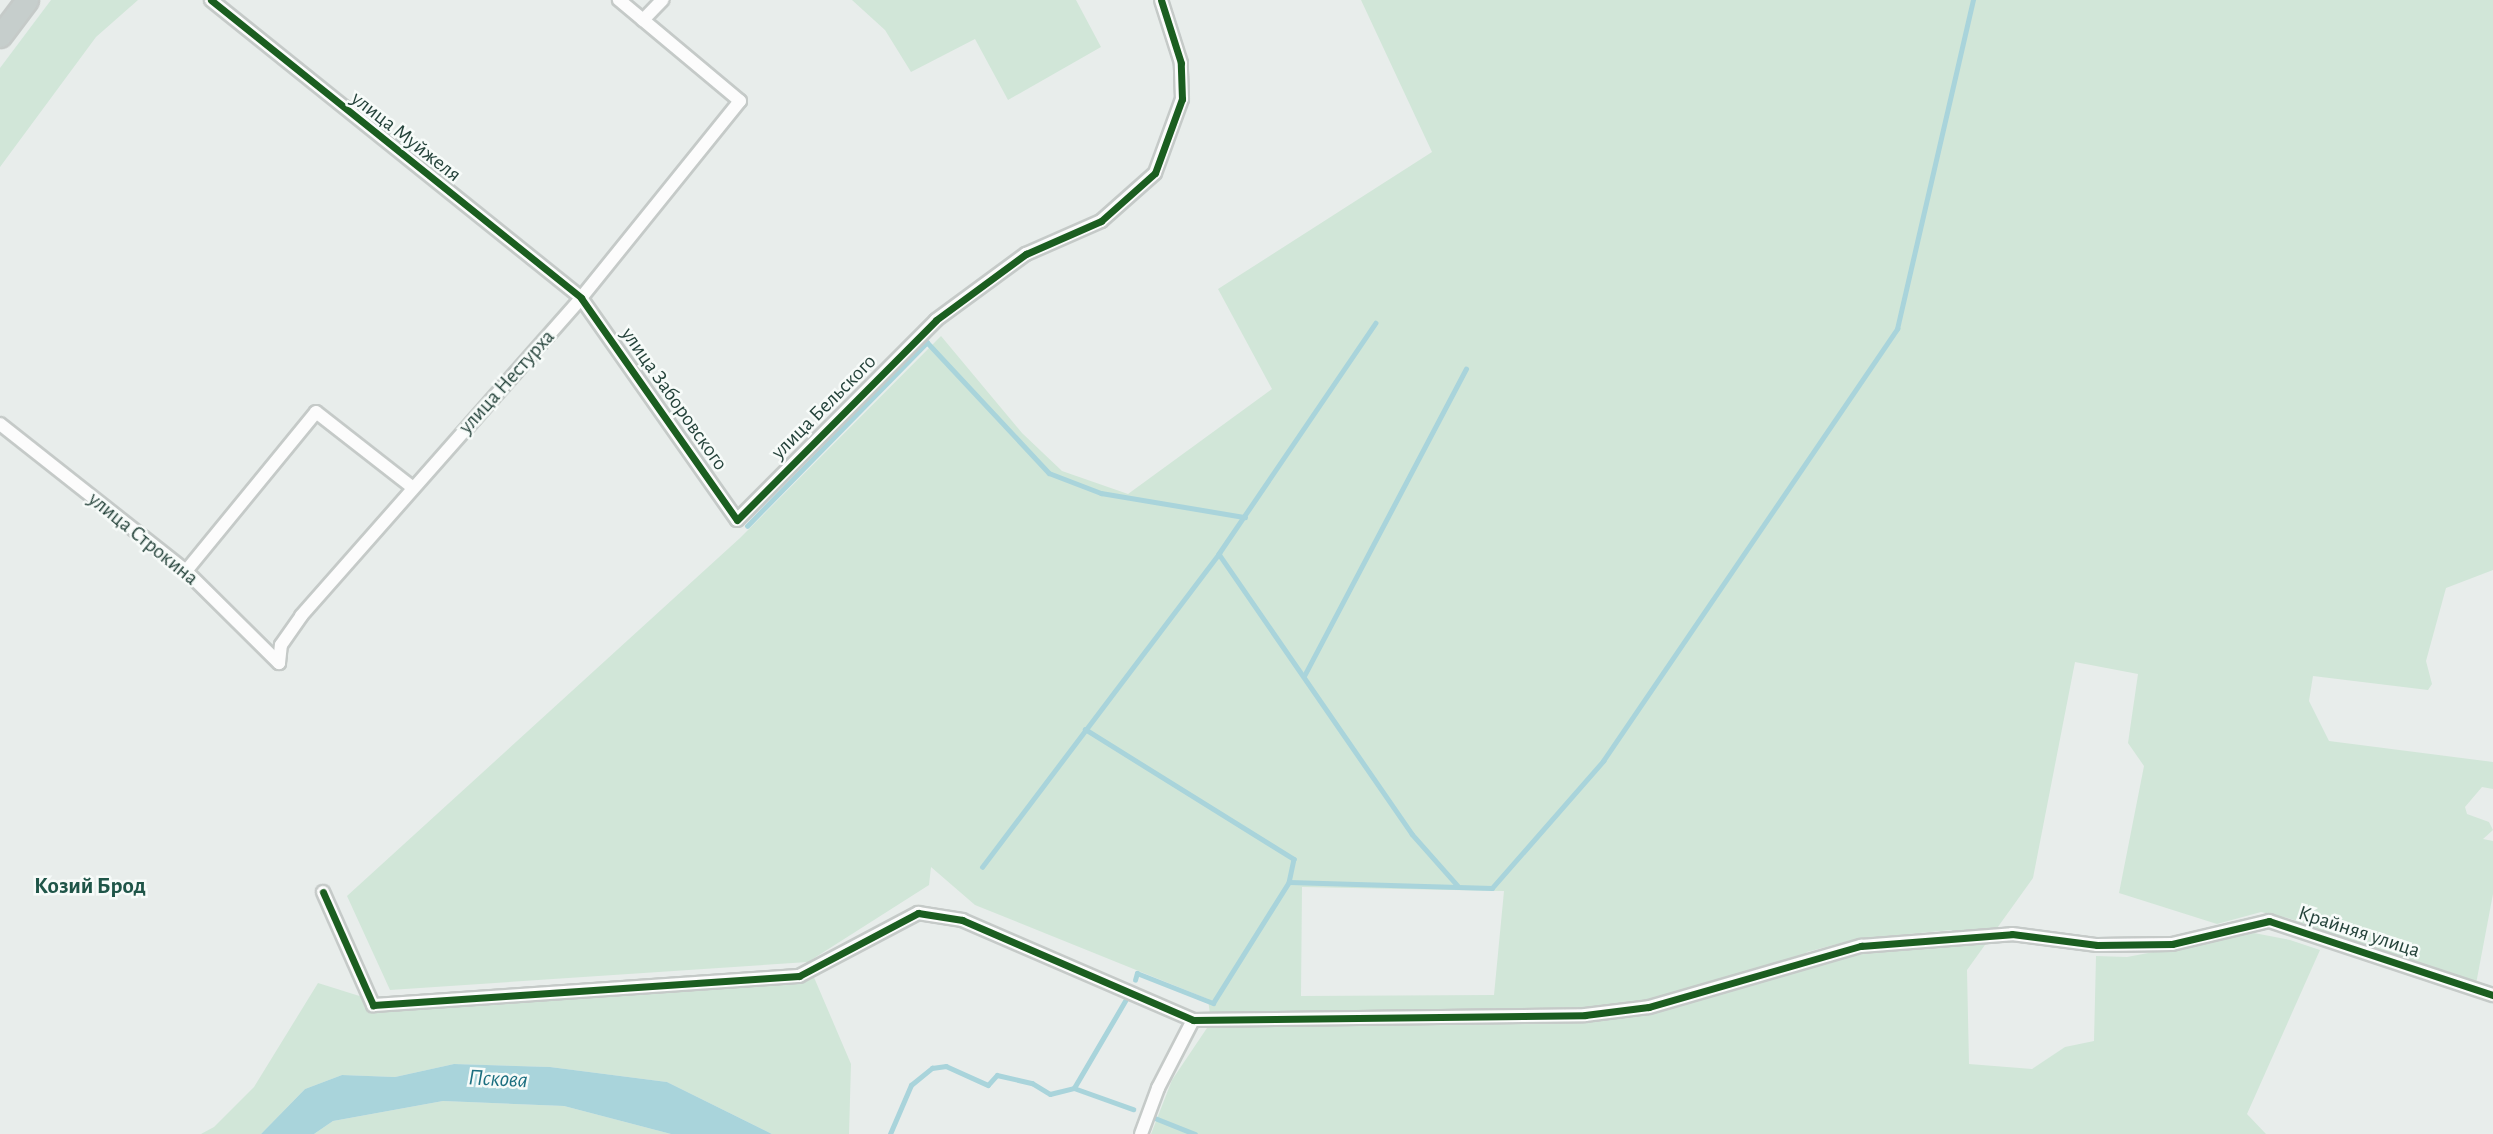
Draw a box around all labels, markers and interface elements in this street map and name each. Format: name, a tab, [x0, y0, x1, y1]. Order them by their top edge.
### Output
street label: улица Муйжеля	[346, 86, 466, 188]
street label: улица Заборовского	[615, 323, 733, 475]
street label: улица Нестурха	[454, 325, 560, 439]
street label: улица Бельского	[766, 349, 882, 465]
street label: улица Строкина	[83, 487, 203, 591]
district label: Козий Брод	[34, 873, 146, 901]
street label: Крайняя улица	[2295, 900, 2423, 964]
water label: Пскова	[468, 1065, 528, 1095]

